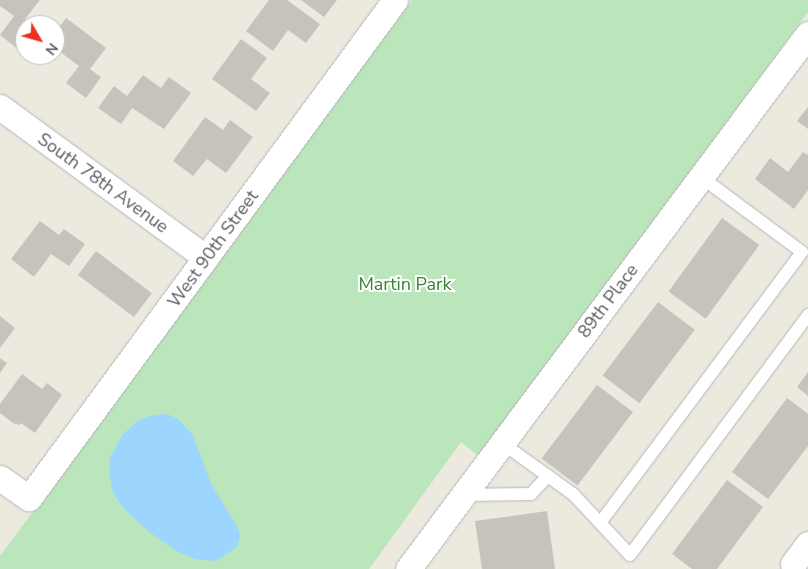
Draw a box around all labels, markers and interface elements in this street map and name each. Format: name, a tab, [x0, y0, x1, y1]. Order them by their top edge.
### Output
north arrow	[15, 15, 65, 65]
text: N	[41, 39, 62, 59]
street label: South 78th Avenue	[33, 128, 173, 238]
street label: West 90th Street	[163, 186, 263, 312]
street label: 89th Place	[573, 260, 643, 342]
park label: Martin Park	[358, 273, 452, 295]

